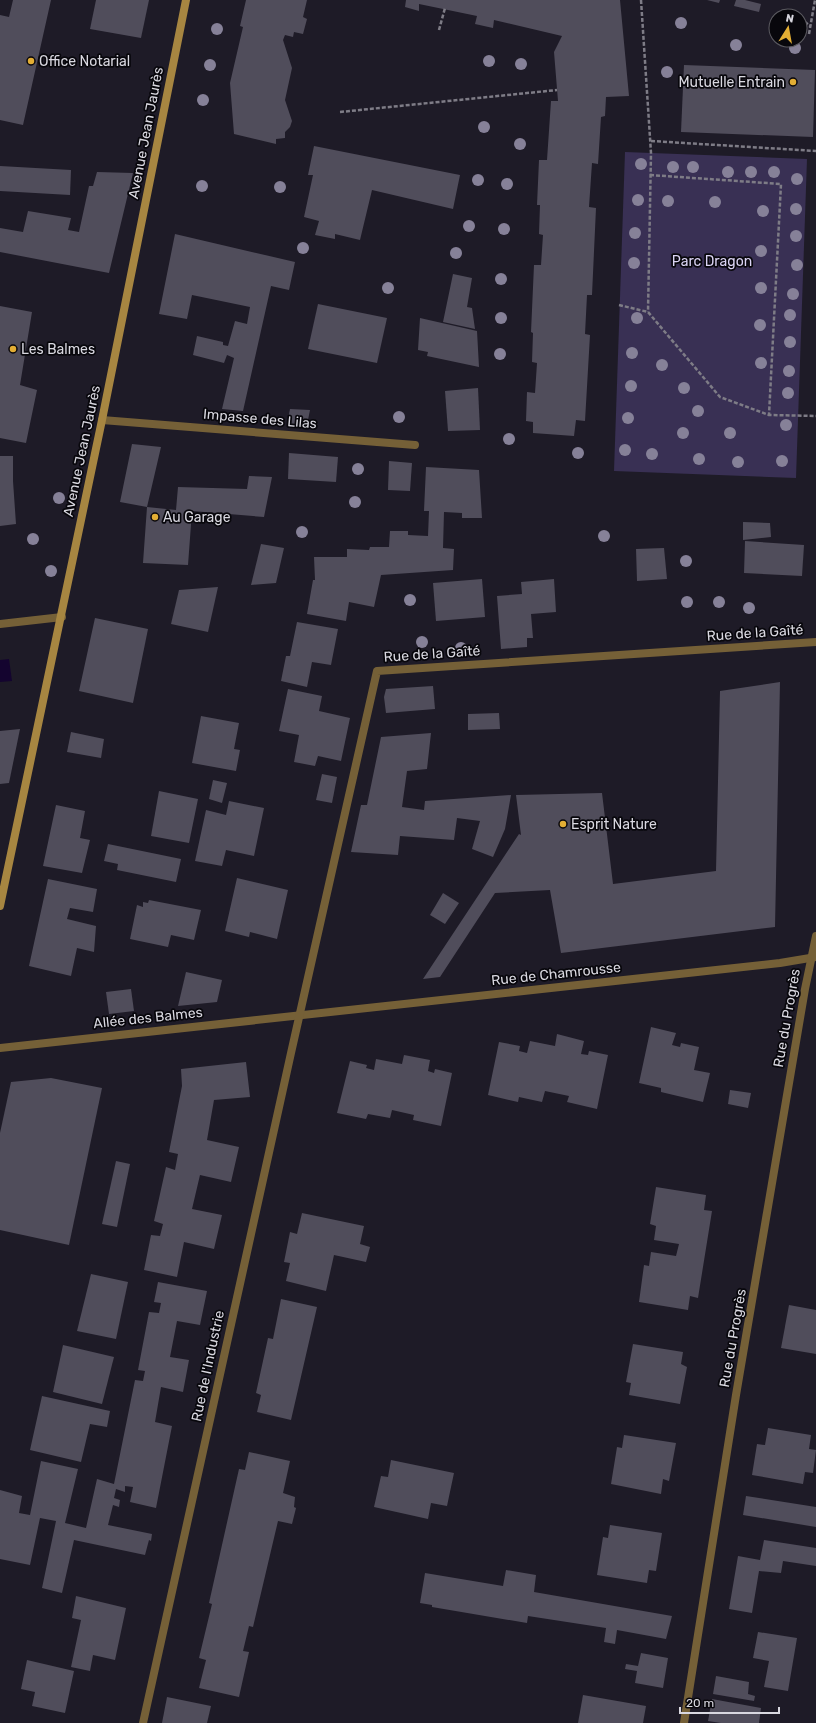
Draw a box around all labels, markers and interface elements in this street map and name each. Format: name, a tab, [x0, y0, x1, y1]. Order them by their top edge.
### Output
north arrow	[768, 8, 808, 48]
text: N	[785, 12, 795, 26]
place label: Office Notarial	[39, 53, 130, 70]
marker: Office Notarial	[26, 56, 36, 66]
street label: Avenue Jean Jaurès	[125, 66, 167, 200]
place label: Mutuelle Entrain	[678, 74, 785, 91]
marker: Mutuelle Entrain	[788, 77, 798, 87]
park label: Parc Dragon	[672, 253, 752, 270]
place label: Les Balmes	[21, 341, 95, 358]
marker: Les Balmes	[8, 344, 18, 354]
street label: Avenue Jean Jaurès	[60, 384, 104, 518]
street label: Impasse des Lilas	[202, 406, 318, 432]
place label: Au Garage	[163, 509, 231, 526]
marker: Au Garage	[150, 512, 160, 522]
street label: Rue de la Gaîté	[706, 621, 804, 645]
street label: Rue de la Gaîté	[383, 642, 481, 666]
place label: Esprit Nature	[571, 816, 657, 833]
marker: Esprit Nature	[558, 819, 568, 829]
street label: Rue de Chamrousse	[490, 959, 622, 989]
street label: Rue du Progrès	[770, 967, 804, 1069]
street label: Allée des Balmes	[92, 1004, 204, 1032]
street label: Rue du Progrès	[716, 1287, 750, 1389]
street label: Rue de l'Industrie	[188, 1309, 228, 1423]
scale bar	[680, 1689, 779, 1715]
text: 20 m	[686, 1696, 714, 1710]

